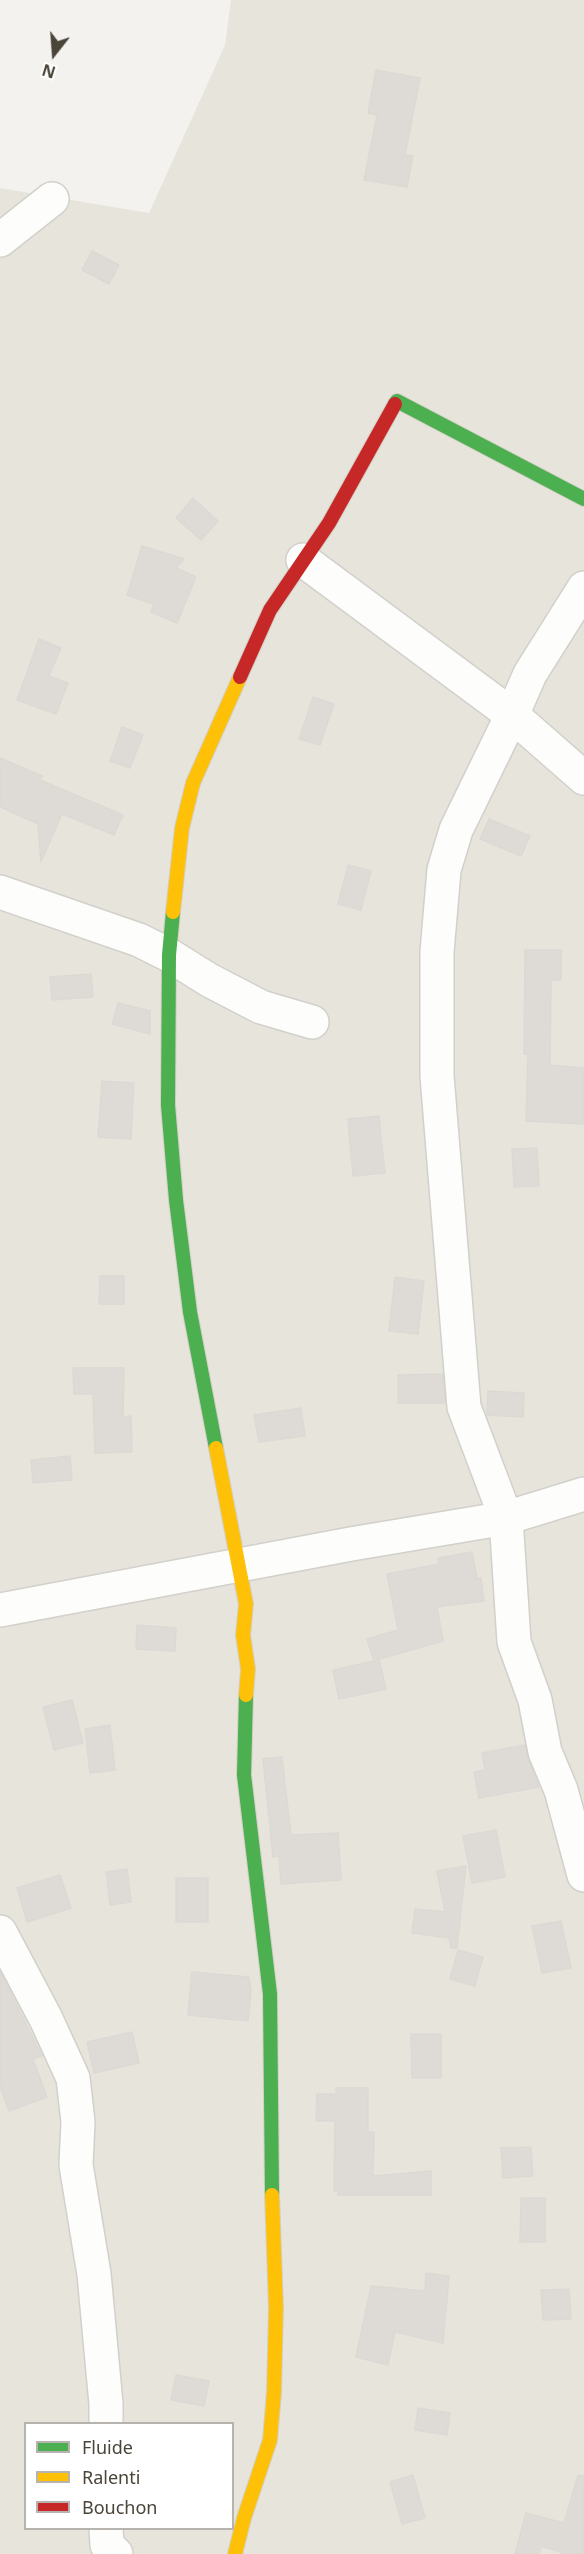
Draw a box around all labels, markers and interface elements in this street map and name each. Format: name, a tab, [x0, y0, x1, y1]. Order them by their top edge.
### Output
north arrow	[24, 24, 84, 84]
text: N	[39, 59, 58, 84]
legend	[24, 2422, 234, 2530]
text: Fluide	[82, 2435, 133, 2459]
text: Ralenti	[82, 2465, 140, 2489]
text: Bouchon	[82, 2495, 158, 2519]

